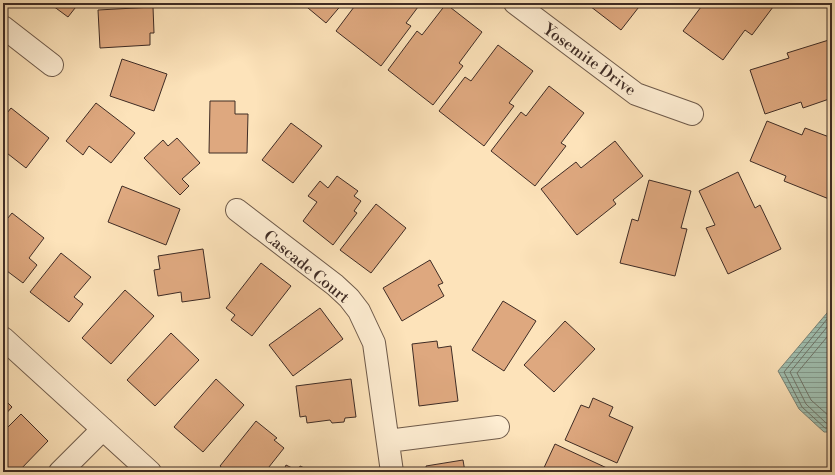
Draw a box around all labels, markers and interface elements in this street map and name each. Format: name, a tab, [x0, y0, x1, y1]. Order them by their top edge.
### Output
street label: Yosemite Drive	[538, 19, 640, 100]
street label: Cascade Court	[259, 226, 354, 308]

